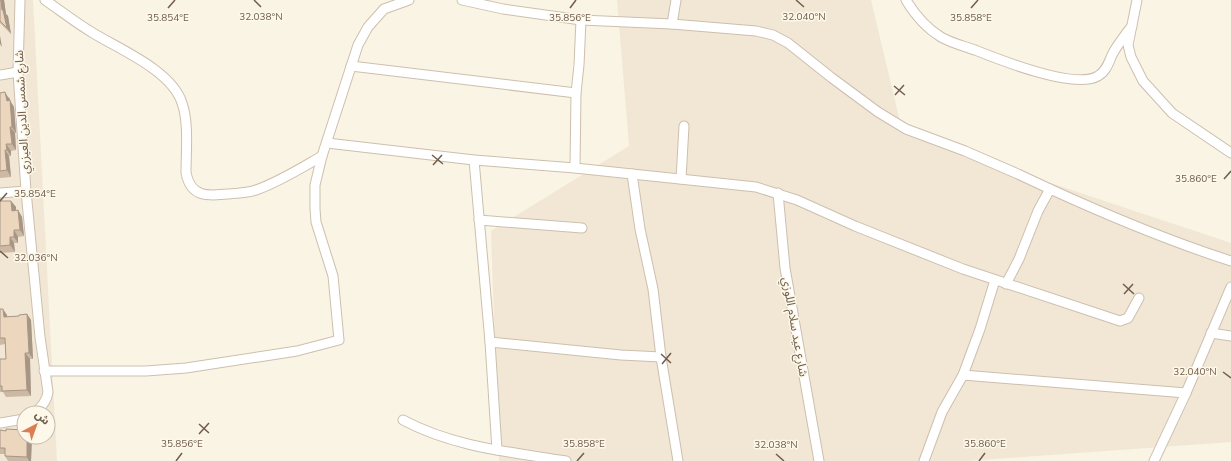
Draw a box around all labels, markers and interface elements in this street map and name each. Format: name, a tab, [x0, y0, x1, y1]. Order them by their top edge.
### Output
text: 32.038°N	[239, 10, 283, 24]
text: 32.040°N	[782, 10, 826, 24]
text: 35.854°E	[147, 11, 189, 25]
text: 35.856°E	[549, 11, 591, 25]
text: 35.858°E	[950, 11, 992, 25]
street label: شارع شمس الدين العيزري	[11, 50, 35, 174]
text: 35.860°E	[1175, 172, 1217, 186]
text: 35.854°E	[14, 187, 56, 201]
text: 32.036°N	[14, 251, 58, 265]
street label: شارع عيد سلام اللوزي	[777, 276, 812, 378]
text: 32.040°N	[1173, 365, 1217, 379]
north arrow	[16, 405, 56, 445]
text: ش	[32, 407, 53, 428]
text: 35.856°E	[161, 437, 203, 451]
text: 35.858°E	[563, 437, 605, 451]
text: 35.860°E	[964, 437, 1006, 451]
text: 32.038°N	[754, 438, 798, 452]

